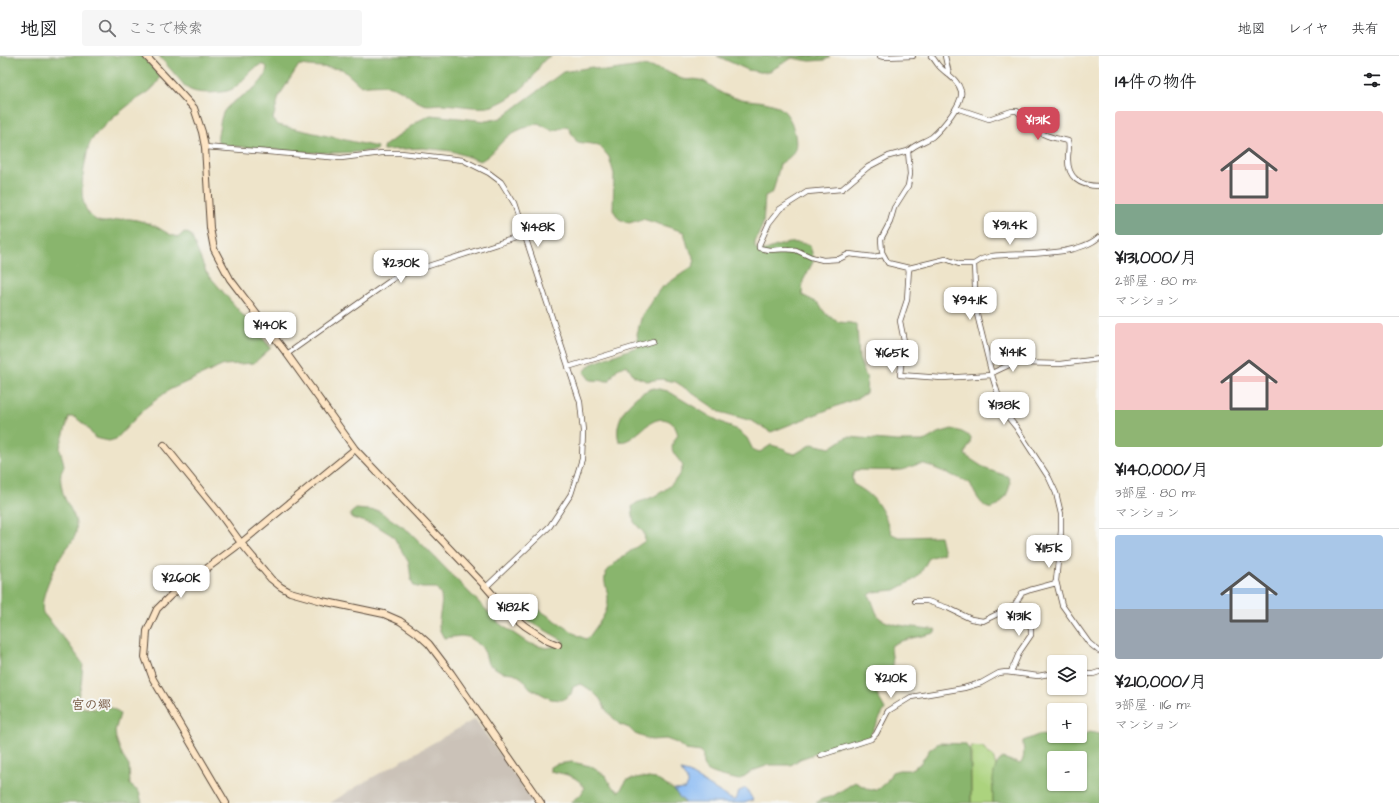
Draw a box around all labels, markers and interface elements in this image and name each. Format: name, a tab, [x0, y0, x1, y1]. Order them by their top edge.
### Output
search box	[82, 10, 362, 46]
text: 地図	[20, 16, 58, 43]
icon: search	[96, 17, 118, 39]
text: ここで検索	[128, 18, 203, 39]
text: 地図	[1238, 19, 1266, 39]
text: レイヤ	[1288, 19, 1329, 39]
text: 共有	[1351, 19, 1379, 39]
icon: filters	[1361, 69, 1383, 91]
text: 14件の物件	[1115, 70, 1197, 94]
pin: ¥131K	[1010, 107, 1066, 141]
text: ¥131K	[1026, 111, 1050, 129]
icon: home	[1213, 137, 1285, 209]
pin: ¥91.4K	[977, 212, 1043, 246]
pin: ¥148K	[510, 214, 566, 248]
text: ¥91.4K	[993, 216, 1027, 234]
text: ¥148K	[521, 218, 555, 236]
text: ¥131,000/月	[1115, 246, 1197, 270]
pin: ¥230K	[373, 250, 429, 284]
text: ¥230K	[382, 254, 420, 272]
text: 2部屋 · 80 m²	[1115, 272, 1198, 290]
pin: ¥94.1K	[937, 287, 1003, 321]
text: ¥94.1K	[953, 291, 987, 309]
text: マンション	[1115, 292, 1179, 310]
pin: ¥140K	[242, 312, 298, 346]
text: ¥140K	[253, 316, 287, 334]
pin: ¥141K	[985, 339, 1041, 373]
pin: ¥165K	[864, 340, 920, 374]
text: ¥141K	[1000, 343, 1027, 361]
text: ¥165K	[875, 344, 909, 362]
icon: home	[1213, 349, 1285, 421]
pin: ¥138K	[976, 392, 1032, 426]
text: ¥138K	[988, 396, 1020, 414]
text: ¥140,000/月	[1115, 458, 1208, 482]
text: 3部屋 · 80 m²	[1115, 484, 1197, 502]
text: マンション	[1115, 504, 1179, 522]
pin: ¥115K	[1021, 535, 1077, 569]
text: ¥115K	[1035, 539, 1063, 557]
icon: home	[1213, 561, 1285, 633]
pin: ¥260K	[153, 565, 209, 599]
text: ¥260K	[162, 569, 200, 587]
pin: ¥182K	[485, 594, 541, 628]
text: ¥182K	[497, 598, 529, 616]
pin: ¥131K	[991, 603, 1047, 637]
text: ¥131K	[1007, 607, 1031, 625]
map controls	[1047, 655, 1087, 791]
button: layers	[1047, 655, 1087, 695]
pin: ¥210K	[863, 665, 919, 699]
text: ¥210K	[875, 669, 907, 687]
text: ¥210,000/月	[1115, 670, 1207, 694]
district label: 宮の郷	[71, 696, 111, 714]
text: 3部屋 · 116 m²	[1115, 696, 1192, 714]
button: +	[1047, 703, 1087, 743]
text: マンション	[1115, 716, 1179, 734]
button: −	[1047, 751, 1087, 791]

